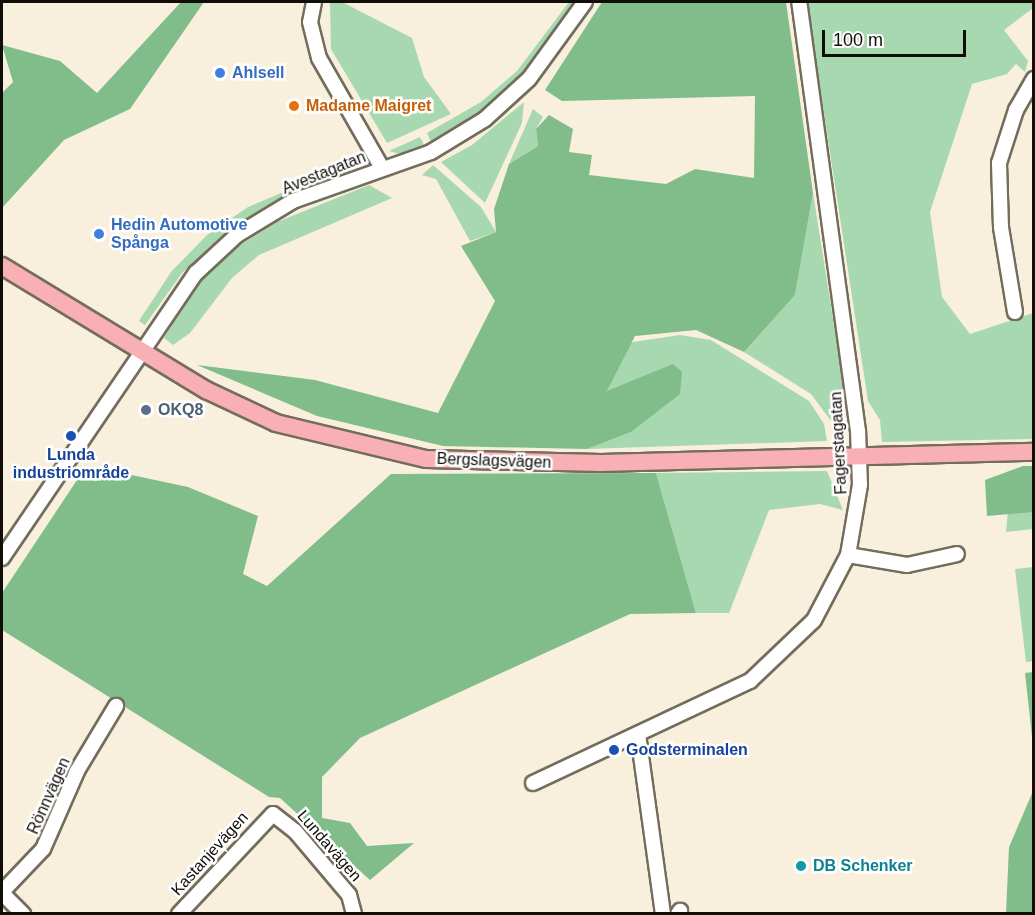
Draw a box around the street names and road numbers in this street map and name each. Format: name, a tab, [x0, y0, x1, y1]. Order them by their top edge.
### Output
street label: Avestagatan	[279, 147, 369, 199]
street label: Fagerstagatan	[827, 391, 851, 495]
street label: Bergslagsvägen	[436, 449, 552, 473]
street label: Rönnvägen	[24, 755, 74, 837]
street label: Lundavägen	[293, 806, 365, 886]
street label: Kastanjevägen	[167, 808, 253, 900]

